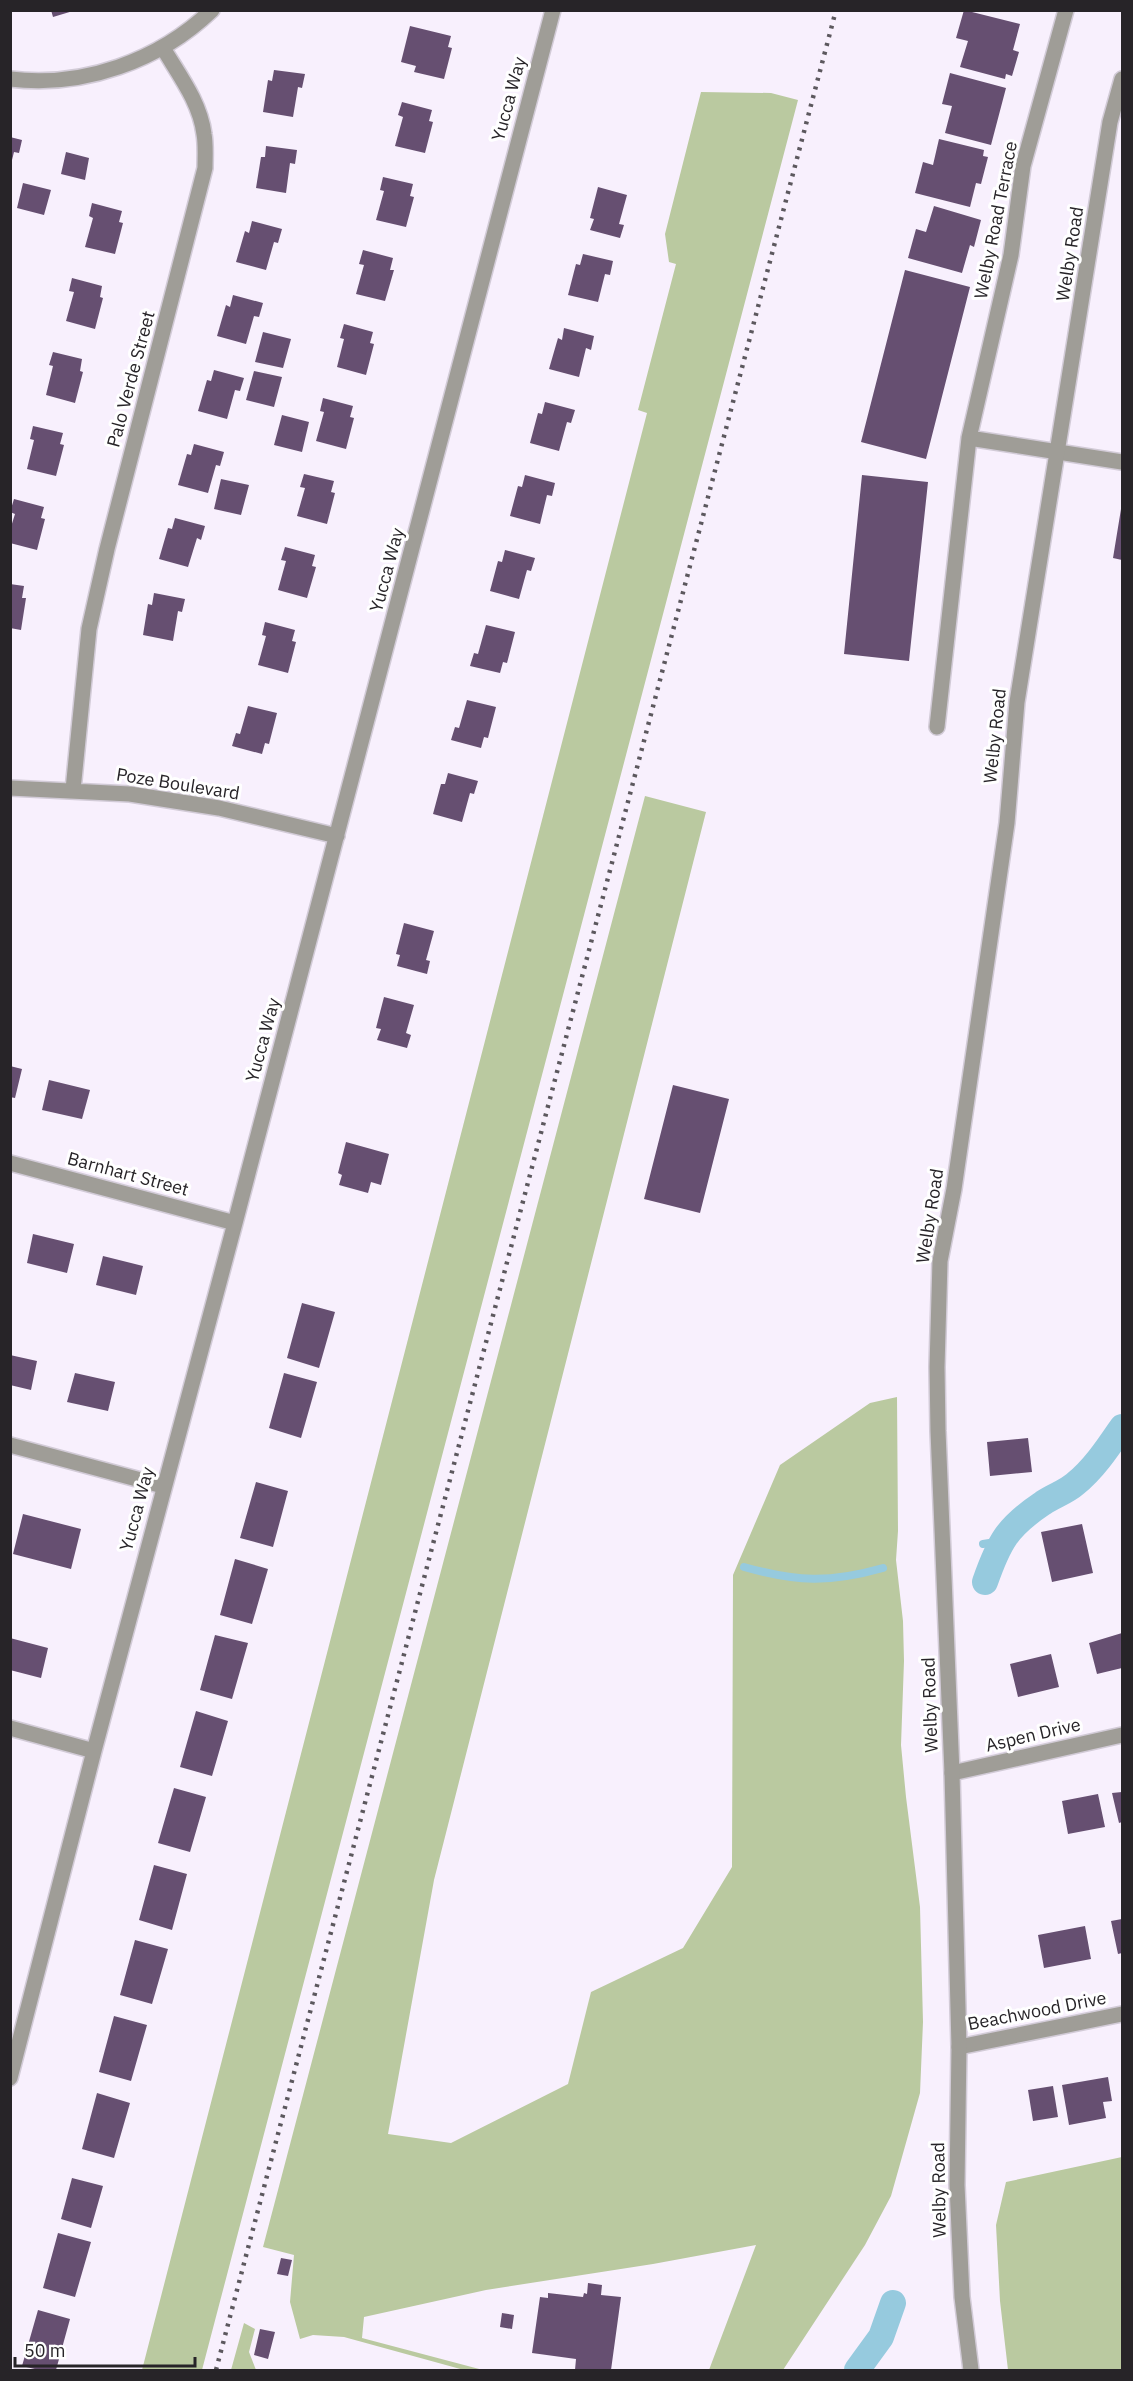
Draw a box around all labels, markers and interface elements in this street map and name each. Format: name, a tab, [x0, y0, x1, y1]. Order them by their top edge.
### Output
street label: Yucca Way	[486, 54, 531, 144]
street label: Welby Road Terrace	[969, 139, 1022, 301]
street label: Welby Road	[1051, 205, 1088, 303]
street label: Palo Verde Street	[101, 308, 160, 450]
street label: Yucca Way	[364, 525, 409, 615]
street label: Welby Road	[978, 687, 1011, 785]
street label: Poze Boulevard	[115, 762, 241, 805]
street label: Yucca Way	[240, 995, 285, 1085]
street label: Barnhart Street	[65, 1146, 191, 1201]
street label: Welby Road	[911, 1167, 948, 1265]
street label: Yucca Way	[114, 1464, 159, 1554]
street label: Welby Road	[916, 1657, 943, 1753]
street label: Aspen Drive	[983, 1712, 1083, 1757]
street label: Beachwood Drive	[966, 1986, 1108, 2035]
street label: Welby Road	[926, 2142, 951, 2238]
scale bar	[15, 2330, 195, 2368]
text: 50 m	[24, 2339, 66, 2362]

